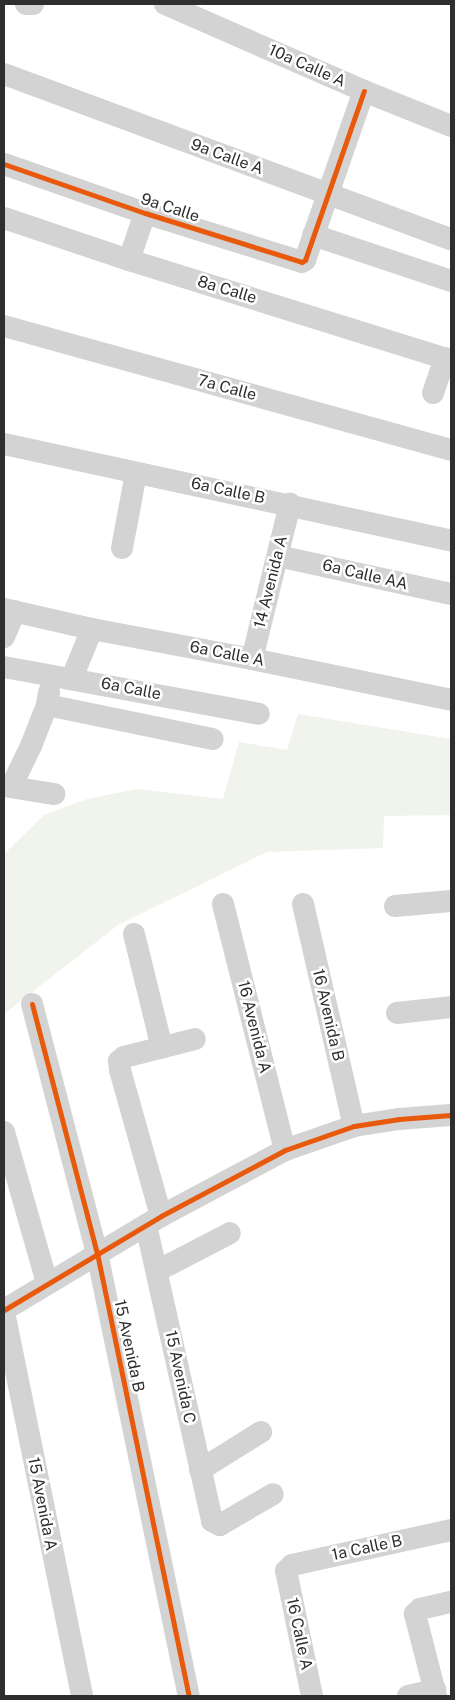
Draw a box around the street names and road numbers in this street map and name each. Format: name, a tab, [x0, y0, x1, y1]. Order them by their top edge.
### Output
street label: 10a Calle A	[266, 41, 348, 91]
street label: 9a Calle A	[188, 135, 266, 179]
street label: 9a Calle	[138, 190, 202, 226]
street label: 8a Calle	[195, 272, 259, 308]
street label: 7a Calle	[195, 371, 259, 405]
street label: 6a Calle B	[189, 474, 267, 508]
street label: 14 Avenida A	[250, 534, 292, 630]
street label: 6a Calle AA	[320, 556, 410, 594]
street label: 6a Calle A	[188, 637, 266, 671]
street label: 6a Calle	[99, 674, 163, 704]
street label: 16 Avenida B	[308, 967, 348, 1063]
street label: 16 Avenida A	[233, 979, 275, 1075]
street label: 15 Avenida B	[110, 1298, 148, 1394]
street label: 15 Avenida C	[161, 1329, 199, 1425]
street label: 15 Avenida A	[24, 1456, 60, 1552]
street label: 1a Calle B	[330, 1531, 404, 1565]
street label: 16 Calle A	[282, 1596, 316, 1672]

